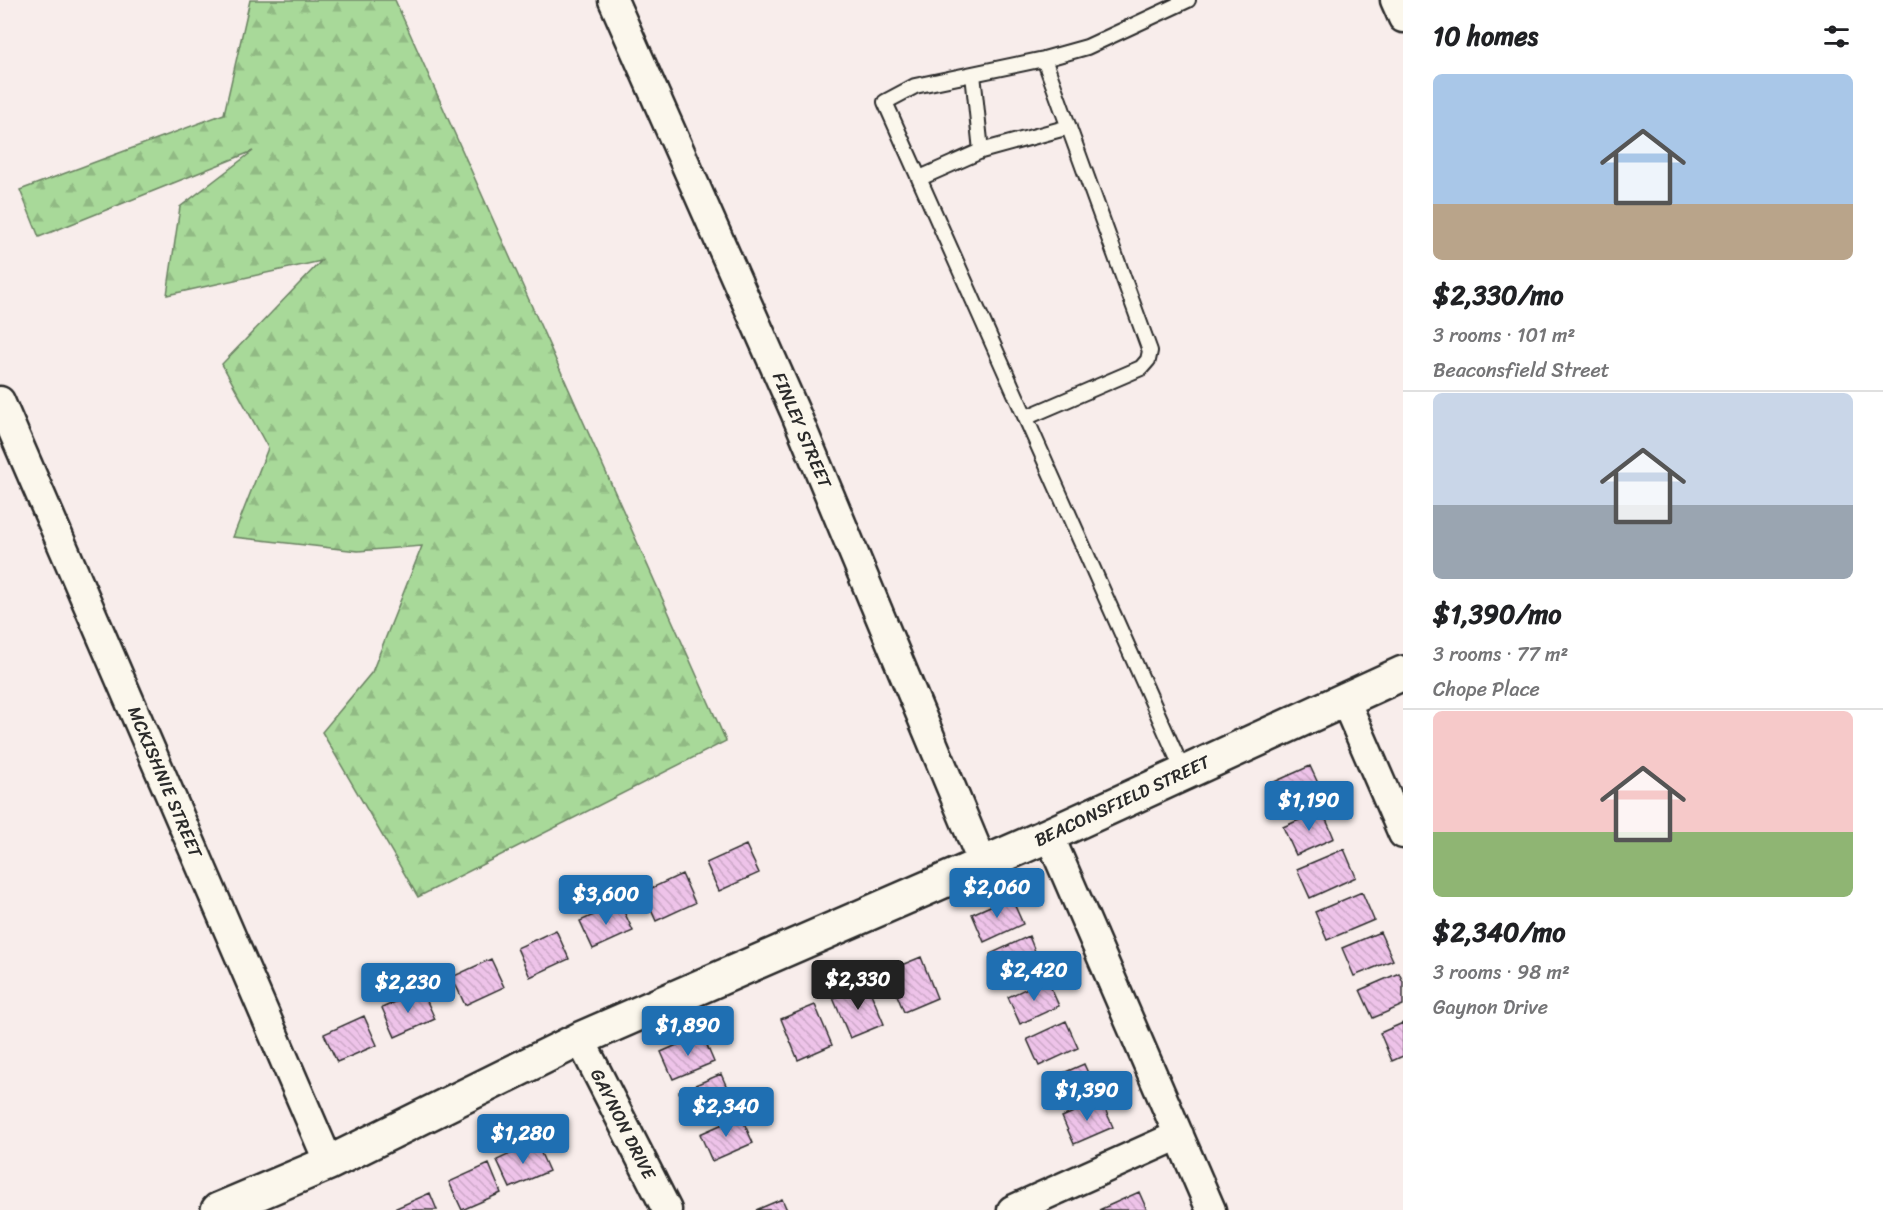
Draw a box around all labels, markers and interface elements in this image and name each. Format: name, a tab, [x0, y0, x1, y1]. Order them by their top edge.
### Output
text: 10 homes	[1433, 13, 1538, 59]
icon: filters	[1820, 20, 1853, 53]
icon: home	[1589, 113, 1697, 221]
text: $2,330/mo	[1433, 272, 1564, 318]
text: 3 rooms · 101 m²	[1433, 318, 1575, 353]
text: Beaconsfield Street	[1433, 353, 1609, 388]
street label: FINLEY STREET	[763, 367, 841, 494]
icon: home	[1589, 432, 1697, 540]
text: $1,390/mo	[1433, 591, 1561, 637]
text: 3 rooms · 77 m²	[1433, 637, 1568, 672]
text: Chope Place	[1433, 672, 1540, 707]
street label: MCKISHNIE STREET	[119, 701, 212, 864]
street label: BEACONSFIELD STREET	[1029, 746, 1216, 856]
icon: home	[1589, 750, 1697, 858]
pin: $1,190	[1260, 781, 1358, 832]
text: $1,190	[1279, 783, 1339, 818]
pin: $2,060	[948, 868, 1046, 919]
text: $2,060	[963, 870, 1031, 905]
pin: $3,600	[557, 875, 655, 926]
text: $3,600	[573, 877, 639, 912]
text: $2,340/mo	[1433, 909, 1566, 955]
pin: $2,420	[985, 951, 1083, 1002]
text: $2,420	[1000, 953, 1068, 988]
text: 3 rooms · 98 m²	[1433, 955, 1570, 990]
pin: $2,330	[809, 960, 907, 1011]
text: $2,330	[826, 962, 890, 997]
pin: $2,230	[359, 963, 457, 1014]
text: $2,230	[375, 965, 441, 1000]
text: Gaynon Drive	[1433, 990, 1548, 1025]
pin: $1,890	[639, 1006, 737, 1057]
text: $1,890	[656, 1008, 720, 1043]
street label: GAYNON DRIVE	[581, 1063, 665, 1186]
pin: $1,390	[1038, 1071, 1136, 1122]
text: $1,390	[1055, 1073, 1119, 1108]
pin: $2,340	[677, 1087, 775, 1138]
text: $2,340	[693, 1089, 759, 1124]
pin: $1,280	[474, 1114, 572, 1165]
text: $1,280	[491, 1116, 555, 1151]

